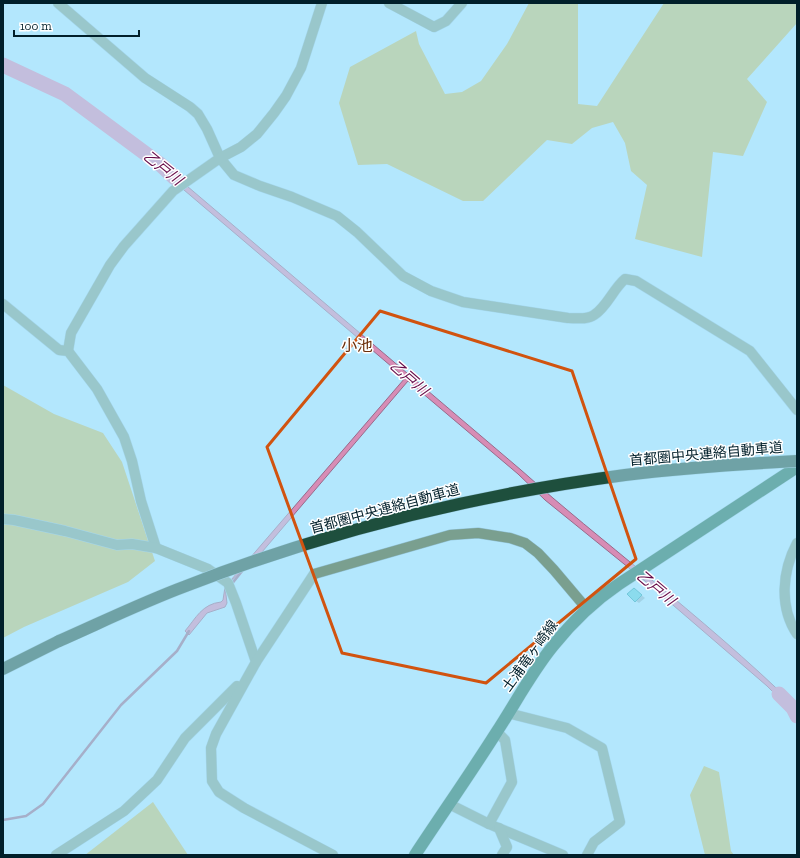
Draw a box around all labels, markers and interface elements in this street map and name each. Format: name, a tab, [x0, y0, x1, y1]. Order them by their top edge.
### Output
scale bar	[14, 12, 139, 38]
text: 100 m	[20, 19, 52, 33]
water label: 乙戸川	[140, 147, 188, 190]
district label: 小池	[341, 336, 373, 355]
water label: 乙戸川	[386, 356, 433, 401]
street label: 首都圏中央連絡自動車道	[629, 439, 783, 469]
street label: 首都圏中央連絡自動車道	[308, 481, 462, 537]
water label: 乙戸川	[633, 567, 681, 611]
street label: 土浦竜ヶ崎線	[498, 617, 562, 695]

